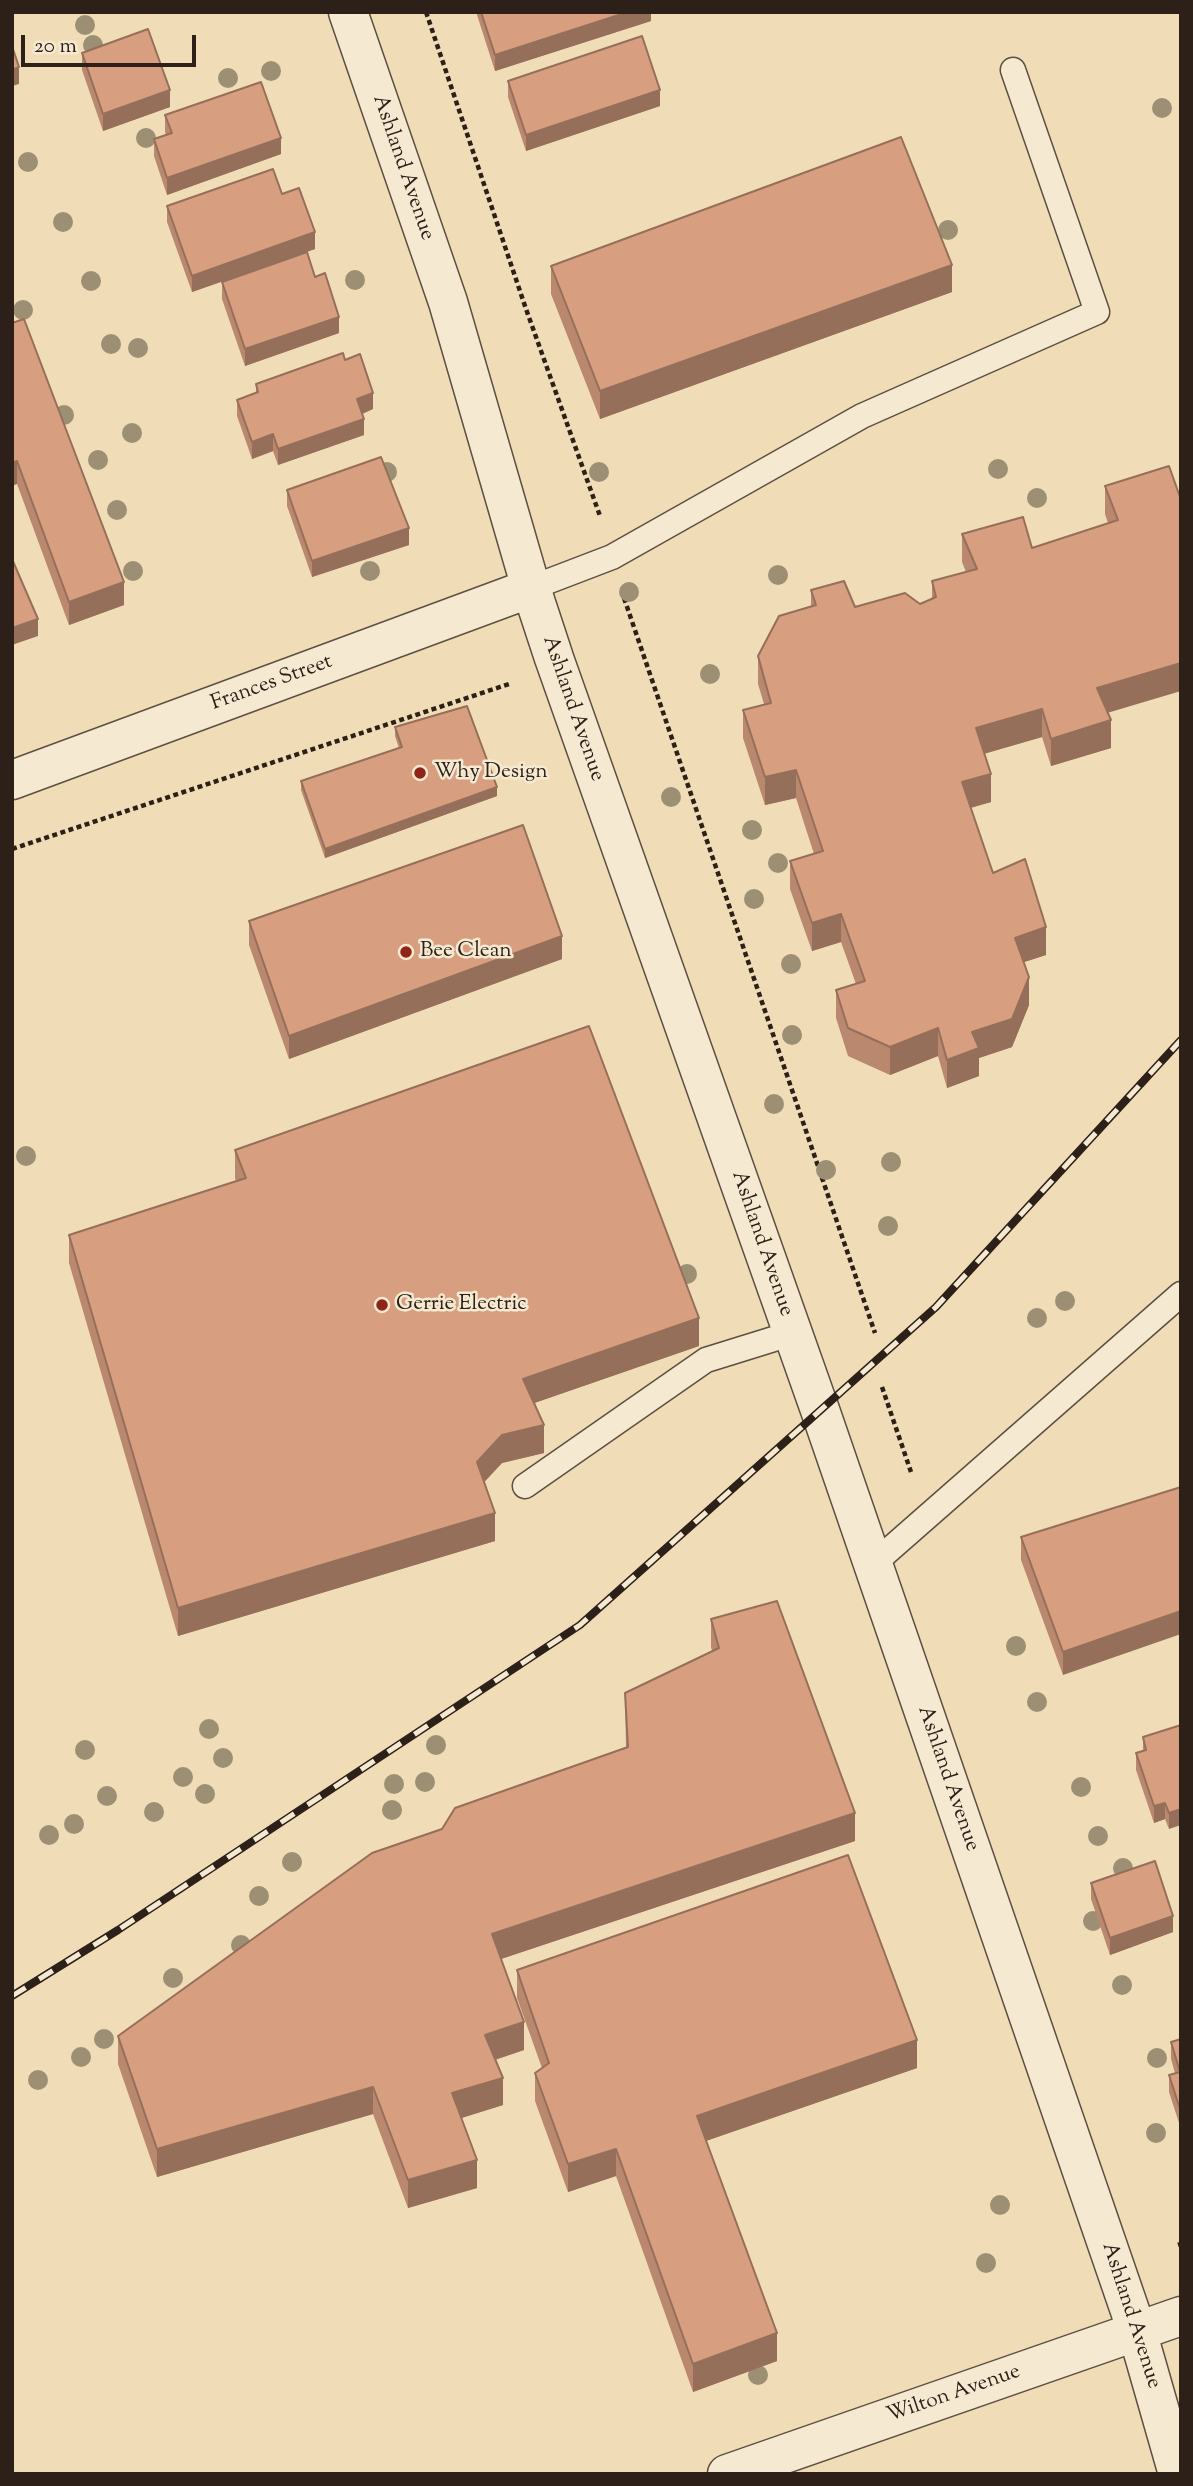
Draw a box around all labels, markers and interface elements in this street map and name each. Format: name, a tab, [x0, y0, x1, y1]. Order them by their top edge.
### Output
scale bar	[24, 21, 200, 65]
text: 20 m	[34, 32, 77, 62]
street label: Ashland Avenue	[365, 92, 439, 244]
street label: Ashland Avenue	[535, 633, 609, 785]
street label: Frances Street	[208, 650, 336, 718]
place label: Why Design	[434, 760, 548, 786]
marker: Why Design	[412, 765, 428, 781]
place label: Bee Clean	[420, 939, 512, 965]
marker: Bee Clean	[398, 944, 414, 960]
street label: Ashland Avenue	[724, 1168, 798, 1320]
place label: Gerrie Electric	[396, 1292, 527, 1318]
marker: Gerrie Electric	[374, 1297, 390, 1313]
street label: Ashland Avenue	[910, 1703, 984, 1855]
street label: Ashland Avenue	[1095, 2240, 1165, 2392]
street label: Wilton Avenue	[884, 2360, 1024, 2430]

